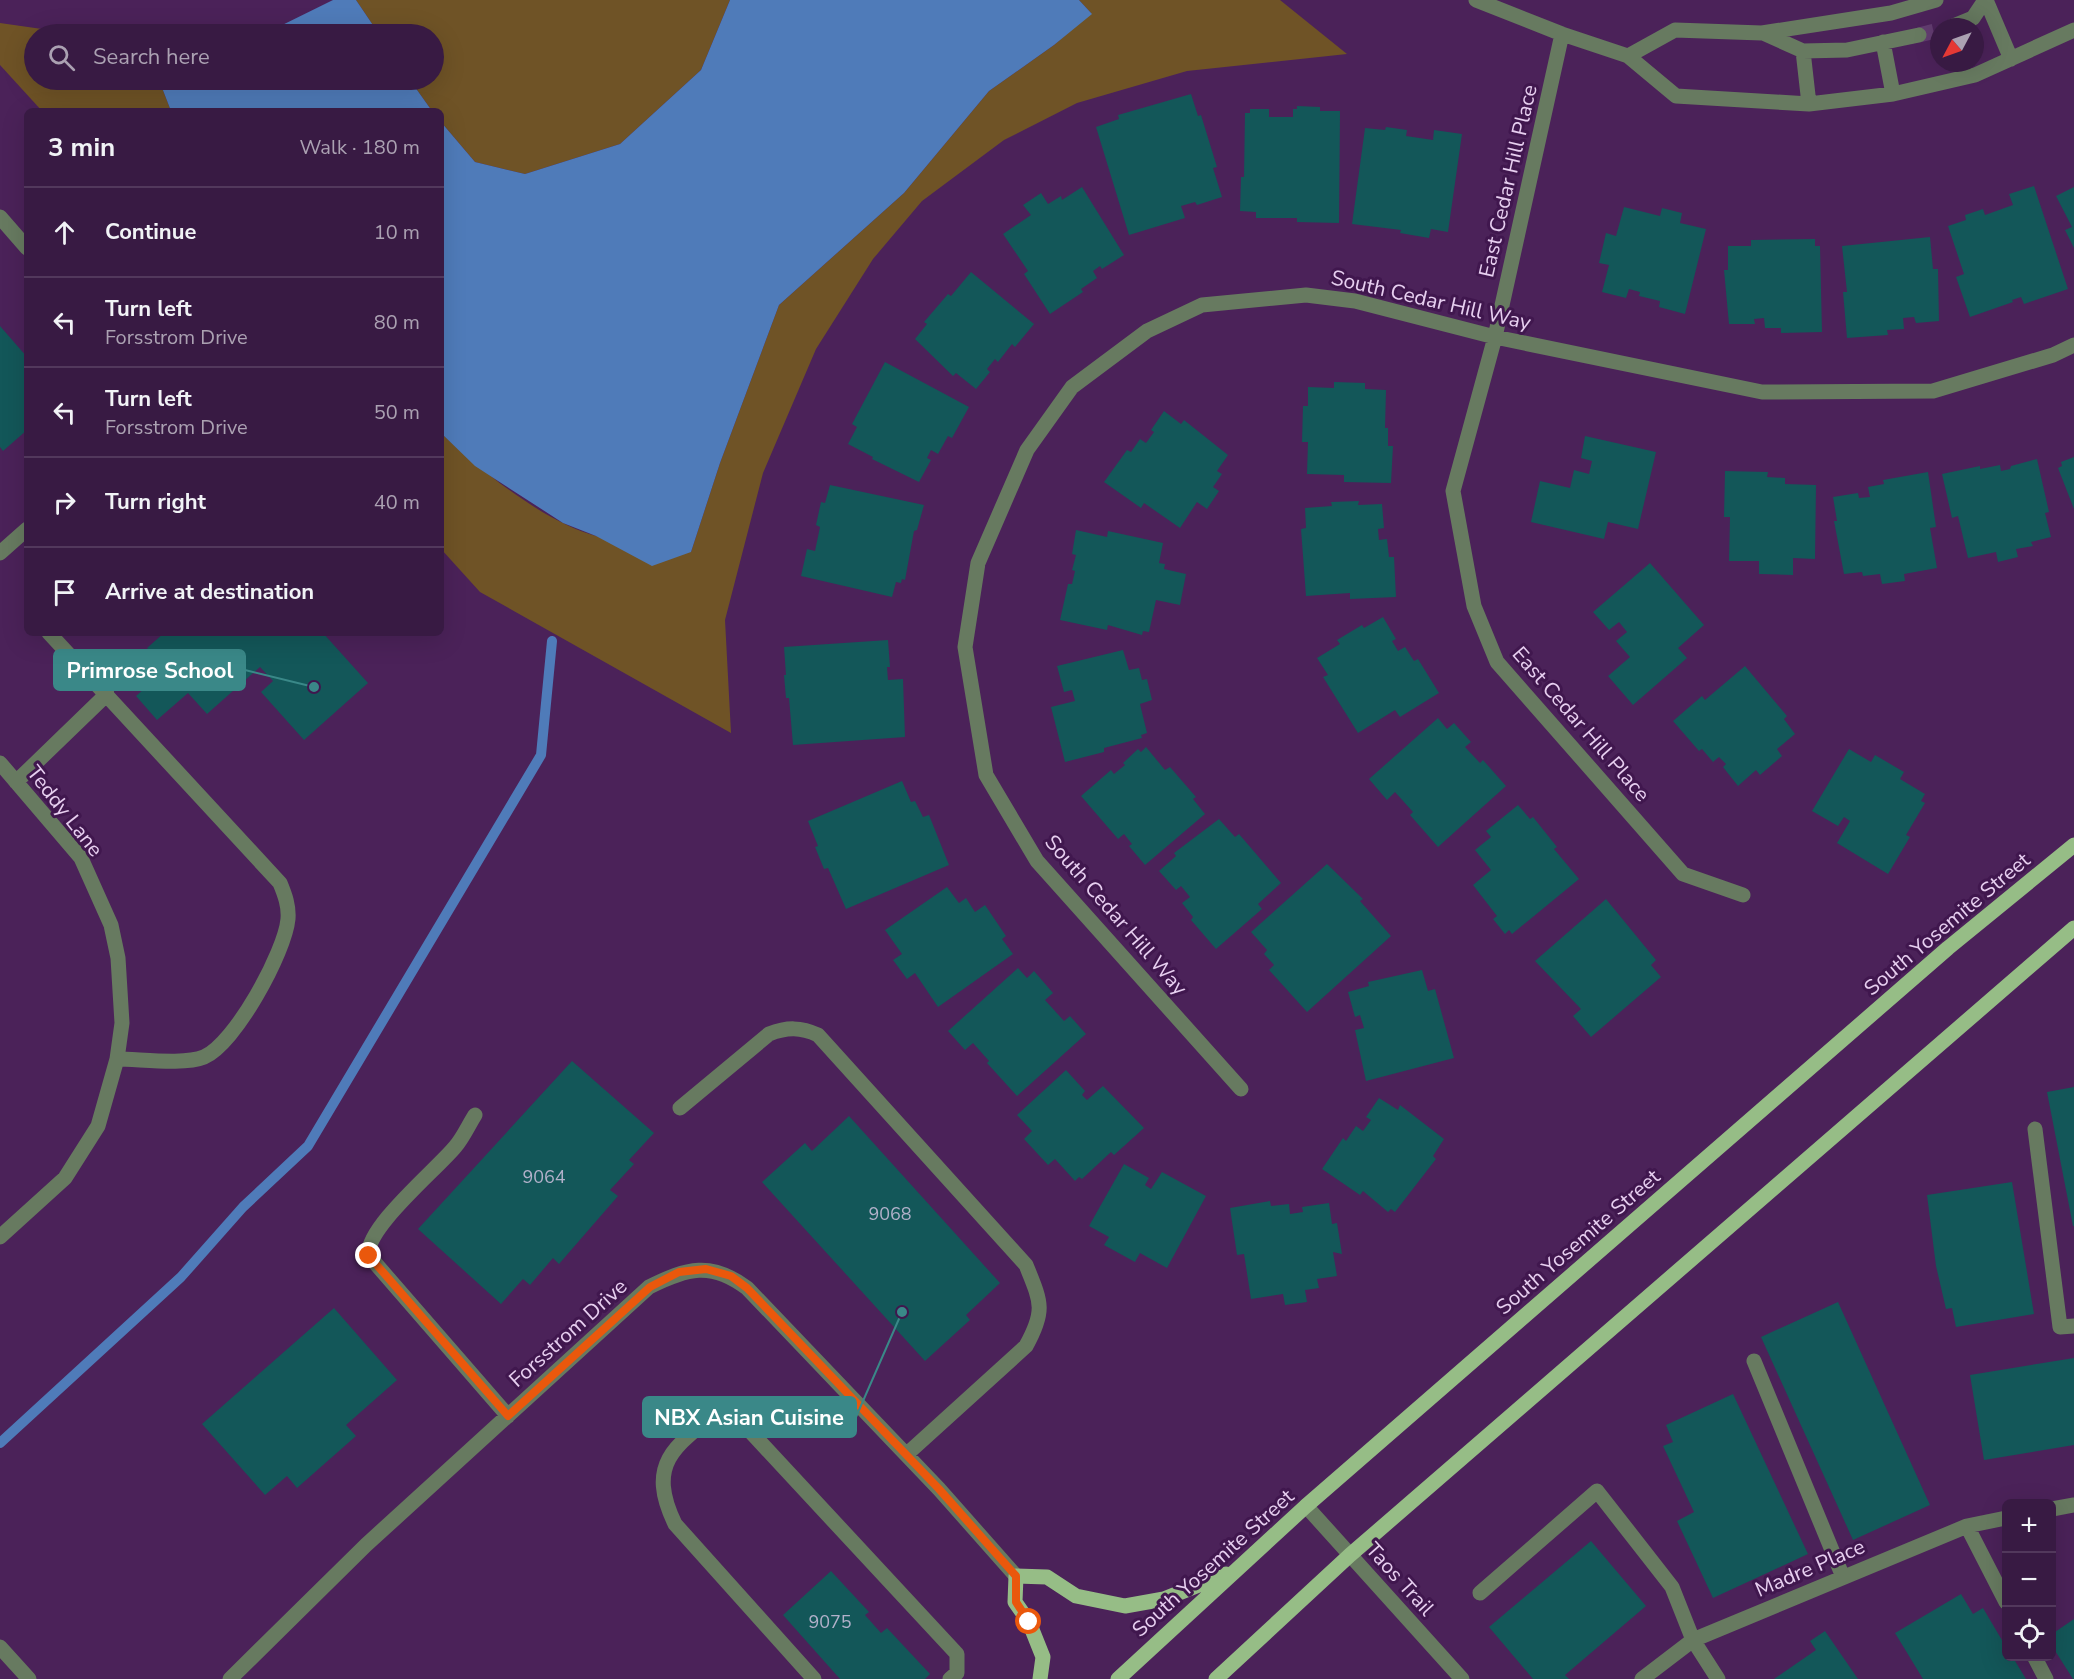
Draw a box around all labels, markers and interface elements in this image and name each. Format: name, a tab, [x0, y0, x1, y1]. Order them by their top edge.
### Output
north arrow	[1930, 18, 1984, 72]
search box	[24, 24, 444, 90]
icon: search	[45, 41, 78, 74]
text: Search here	[93, 42, 210, 72]
street label: East Cedar Hill Place	[1472, 82, 1544, 280]
text: 3 min	[48, 130, 115, 165]
text: Walk · 180 m	[300, 134, 420, 161]
icon: ahead	[48, 216, 81, 249]
text: Continue	[105, 217, 196, 247]
text: 10 m	[374, 219, 420, 246]
street label: South Cedar Hill Way	[1328, 263, 1534, 337]
text: Turn left	[105, 294, 192, 324]
icon: left	[48, 306, 81, 339]
text: 80 m	[374, 309, 420, 336]
text: Forsstrom Drive	[105, 324, 248, 351]
text: Turn left	[105, 384, 192, 414]
icon: left	[48, 396, 81, 429]
text: 50 m	[374, 399, 420, 426]
text: Forsstrom Drive	[105, 414, 248, 441]
icon: right	[48, 486, 81, 519]
text: Turn right	[105, 487, 206, 517]
text: 40 m	[374, 489, 420, 516]
icon: arrive	[48, 576, 81, 609]
text: Arrive at destination	[105, 577, 314, 607]
street label: East Cedar Hill Place	[1506, 641, 1656, 807]
callout: Primrose School	[54, 650, 245, 690]
text: Primrose School	[67, 656, 233, 686]
street label: Teddy Lane	[21, 760, 109, 862]
street label: South Cedar Hill Way	[1038, 829, 1194, 1001]
street label: South Yosemite Street	[1858, 846, 2036, 1002]
street label: South Yosemite Street	[1490, 1163, 1666, 1321]
house number: 9064	[522, 1165, 566, 1189]
house number: 9068	[868, 1202, 912, 1226]
route end	[355, 1242, 381, 1268]
street label: Forsstrom Drive	[503, 1272, 633, 1394]
callout: NBX Asian Cuisine	[643, 1397, 856, 1437]
text: NBX Asian Cuisine	[654, 1403, 844, 1433]
street label: South Yosemite Street	[1126, 1482, 1300, 1643]
map controls	[2002, 1499, 2056, 1661]
button: +	[2002, 1499, 2056, 1553]
street label: Madre Place	[1751, 1532, 1869, 1604]
street label: Taos Trail	[1359, 1536, 1441, 1622]
button: −	[2002, 1553, 2056, 1607]
button: locate	[2002, 1607, 2056, 1661]
route start	[1015, 1608, 1041, 1634]
house number: 9075	[808, 1610, 852, 1634]

